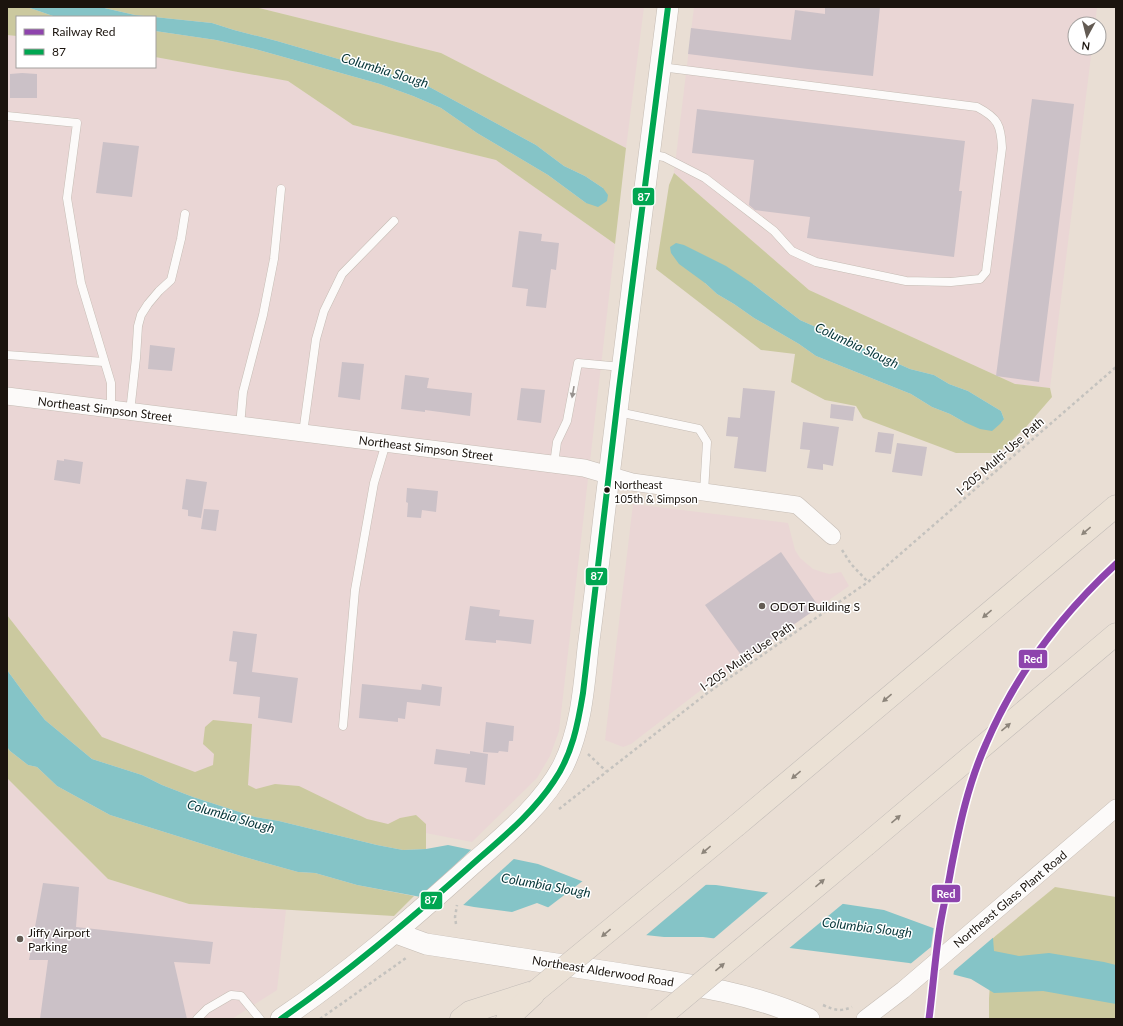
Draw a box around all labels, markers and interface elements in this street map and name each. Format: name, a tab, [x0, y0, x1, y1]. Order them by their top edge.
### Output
legend	[16, 16, 156, 68]
north arrow	[1067, 16, 1107, 56]
text: Railway Red	[52, 24, 115, 39]
text: N	[1081, 39, 1091, 53]
text: 87	[52, 44, 66, 59]
water label: Columbia Slough	[339, 49, 431, 91]
line badge: 87	[632, 187, 655, 206]
text: 87	[638, 190, 650, 203]
water label: Columbia Slough	[813, 319, 901, 371]
one-way arrow	[569, 386, 575, 398]
street label: Northeast Simpson Street	[37, 393, 174, 425]
street label: I-205 Multi-Use Path	[953, 414, 1047, 498]
street label: Northeast Simpson Street	[358, 432, 495, 464]
place label: Northeast 105th & Simpson	[614, 478, 698, 505]
marker: Northeast 105th & Simpson	[602, 485, 612, 495]
one-way arrow	[1081, 526, 1092, 535]
line badge: 87	[585, 567, 608, 586]
text: 87	[591, 569, 603, 582]
place label: ODOT Building S	[770, 599, 860, 614]
marker: ODOT Building S	[757, 601, 767, 611]
one-way arrow	[981, 610, 992, 619]
street label: I-205 Multi-Use Path	[697, 618, 797, 694]
line badge: Red	[1018, 649, 1048, 669]
text: Red	[1024, 652, 1042, 665]
one-way arrow	[882, 694, 893, 703]
one-way arrow	[1000, 722, 1011, 731]
one-way arrow	[791, 770, 801, 779]
water label: Columbia Slough	[185, 796, 277, 836]
one-way arrow	[890, 815, 901, 824]
one-way arrow	[701, 846, 712, 855]
street label: Northeast Glass Plant Road	[950, 847, 1070, 951]
water label: Columbia Slough	[500, 869, 592, 901]
one-way arrow	[814, 879, 825, 888]
line badge: Red	[931, 884, 961, 903]
text: Red	[937, 887, 955, 900]
line badge: 87	[420, 891, 443, 910]
text: 87	[425, 893, 437, 906]
water label: Columbia Slough	[821, 914, 913, 940]
place label: Jiffy Airport Parking	[28, 925, 91, 954]
one-way arrow	[601, 929, 611, 938]
marker: Jiffy Airport Parking	[15, 934, 25, 944]
street label: Northeast Alderwood Road	[531, 952, 675, 990]
one-way arrow	[715, 962, 725, 971]

